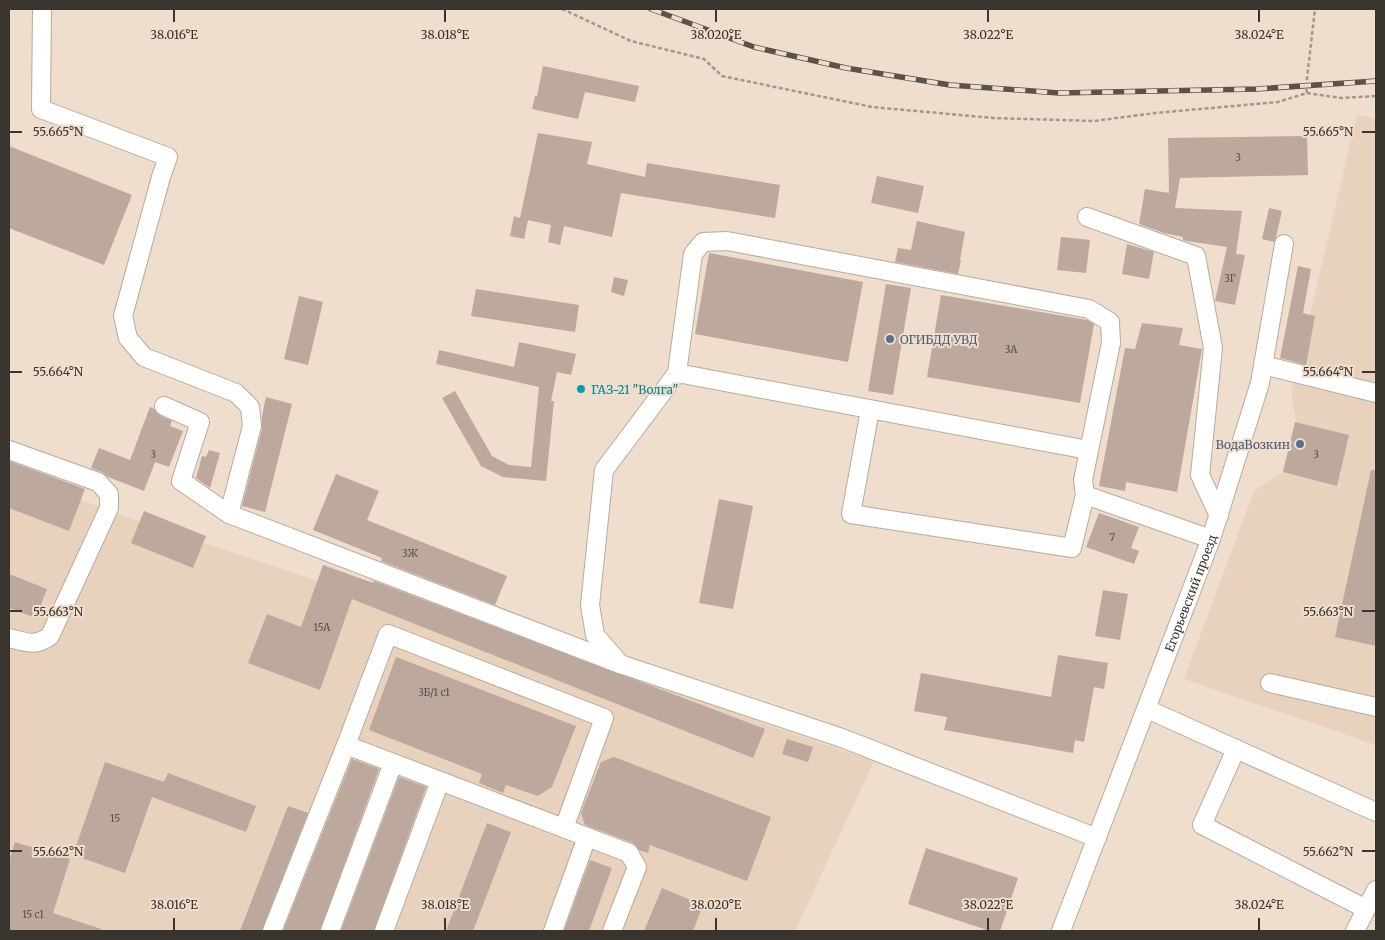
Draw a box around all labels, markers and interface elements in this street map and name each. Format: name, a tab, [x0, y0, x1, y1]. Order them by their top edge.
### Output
text: 38.016°E	[150, 27, 198, 42]
text: 38.018°E	[421, 27, 470, 42]
text: 38.020°E	[691, 27, 742, 42]
text: 38.022°E	[963, 27, 1013, 42]
text: 38.024°E	[1234, 27, 1284, 42]
text: 55.665°N	[33, 124, 84, 139]
text: 55.665°N	[1303, 124, 1354, 139]
house number: 3	[1235, 151, 1241, 164]
house number: 3Г	[1224, 272, 1236, 285]
place label: ОГИБДД УВД	[900, 332, 978, 347]
marker: ОГИБДД УВД	[884, 333, 896, 345]
house number: 3А	[1005, 343, 1018, 356]
text: 55.664°N	[33, 364, 84, 379]
text: 55.664°N	[1303, 364, 1354, 379]
place label: ГАЗ-21 "Волга"	[591, 382, 678, 397]
marker: ГАЗ-21 "Волга"	[575, 383, 587, 395]
place label: ВодаВозкин	[1216, 437, 1290, 452]
marker: ВодаВозкин	[1294, 438, 1306, 450]
house number: 3	[150, 448, 156, 461]
house number: 3	[1313, 448, 1319, 461]
house number: 7	[1109, 531, 1115, 544]
street label: Егорьевский проезд	[1161, 532, 1219, 654]
house number: 3Ж	[402, 547, 418, 560]
text: 55.663°N	[33, 604, 84, 619]
text: 55.663°N	[1303, 604, 1354, 619]
house number: 15А	[314, 621, 331, 634]
house number: 3Б/1 с1	[418, 686, 450, 699]
house number: 15	[110, 812, 120, 825]
text: 55.662°N	[33, 844, 84, 859]
text: 55.662°N	[1303, 844, 1354, 859]
text: 38.016°E	[150, 897, 198, 912]
text: 38.018°E	[421, 897, 470, 912]
text: 38.020°E	[691, 897, 742, 912]
text: 38.022°E	[963, 897, 1013, 912]
text: 38.024°E	[1234, 897, 1284, 912]
house number: 15 с1	[22, 908, 44, 921]

